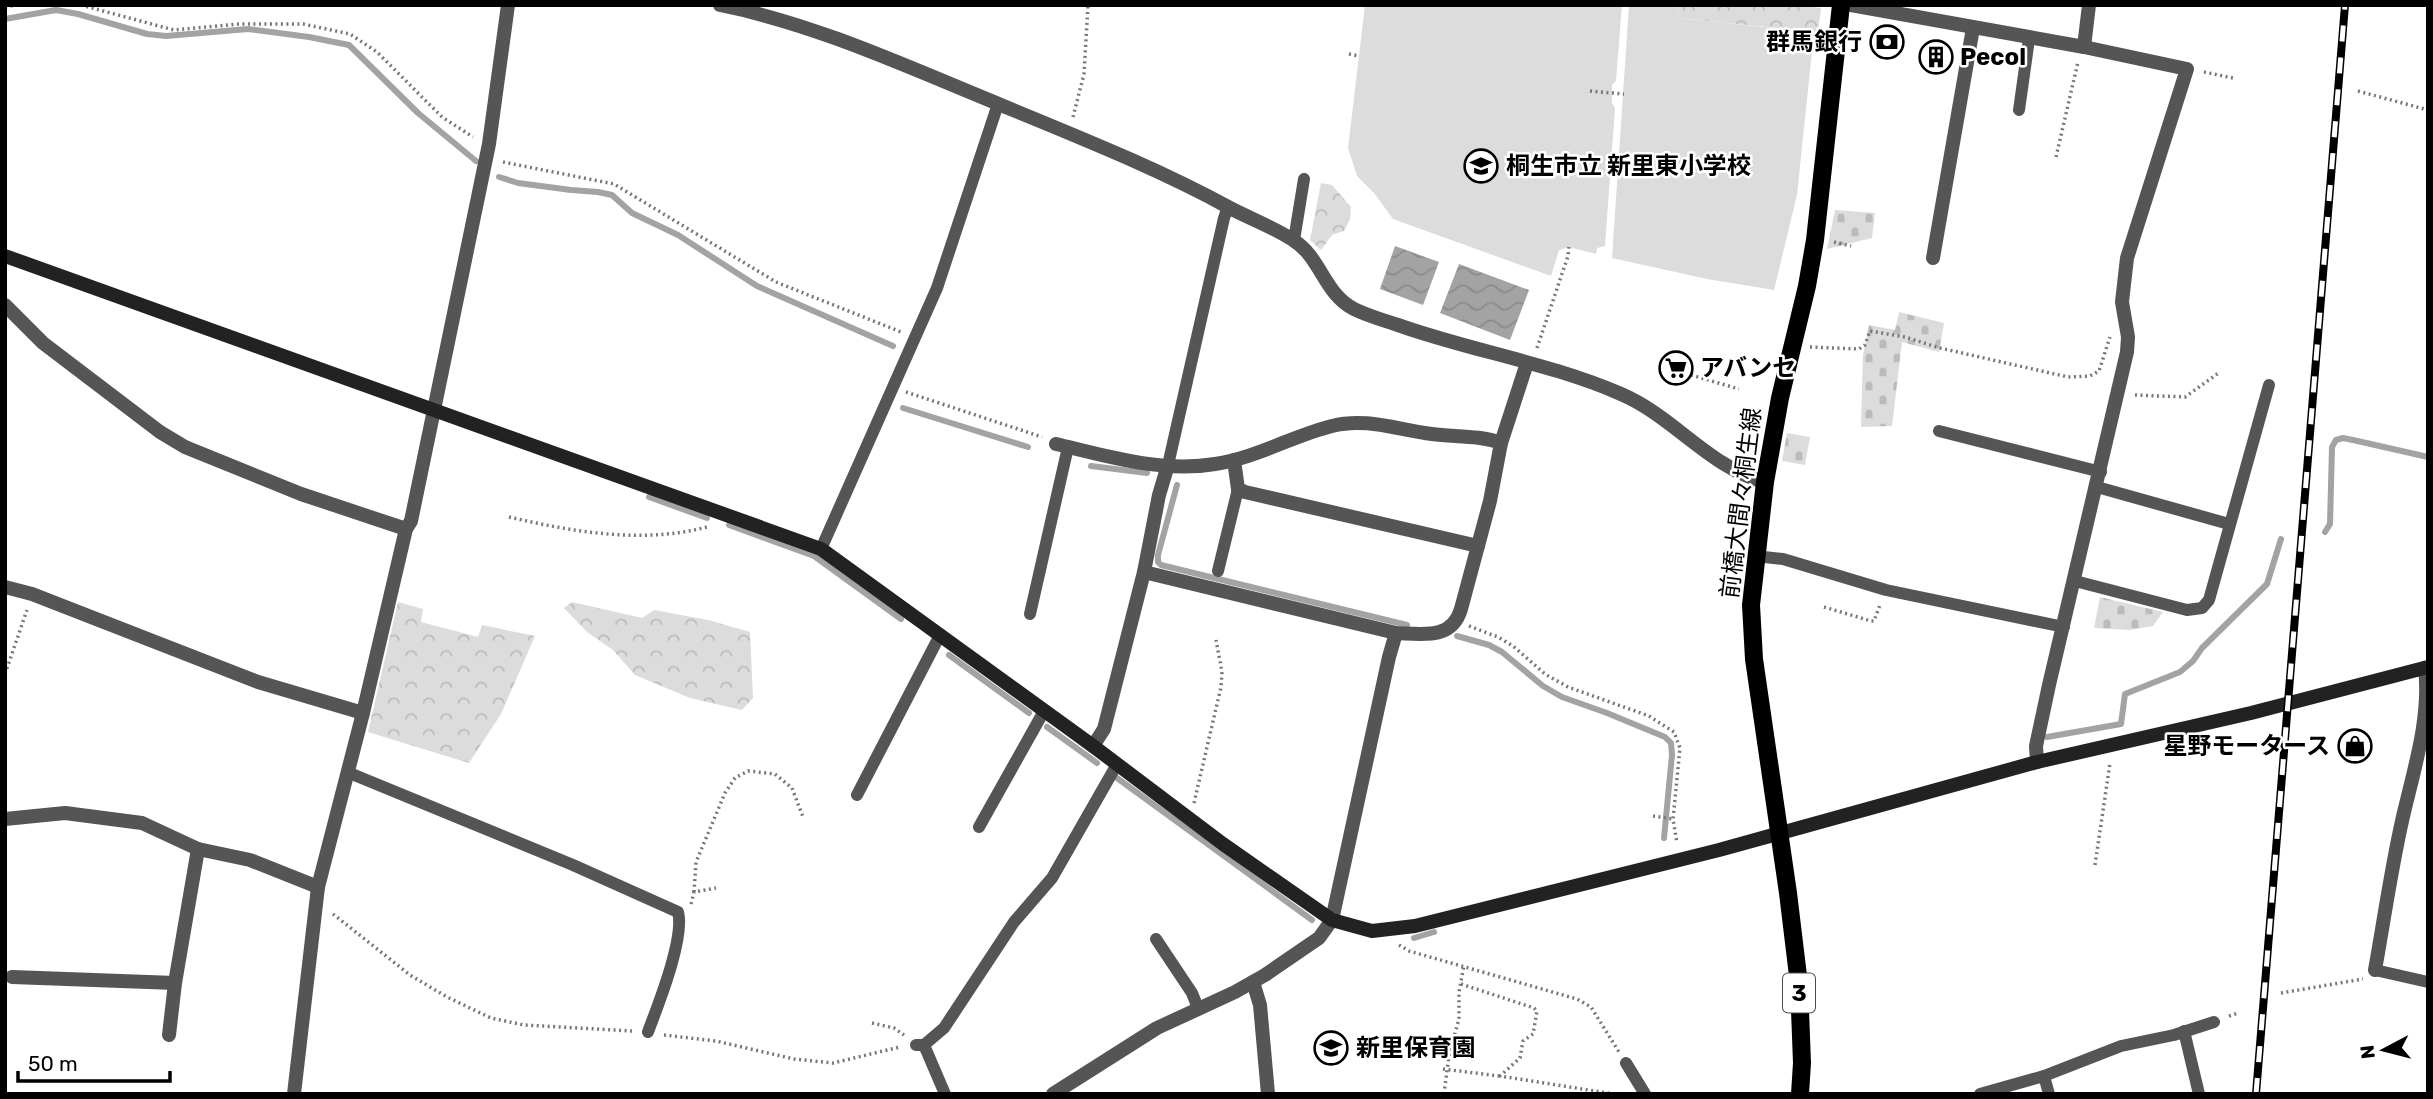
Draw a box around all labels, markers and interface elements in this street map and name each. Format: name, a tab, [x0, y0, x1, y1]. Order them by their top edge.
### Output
bank icon: 群馬銀行	[1868, 23, 1906, 61]
place label: 群馬銀行	[1766, 28, 1862, 56]
building icon: Pecol	[1917, 38, 1955, 76]
place label: Pecol	[1960, 43, 2026, 71]
school or university icon: 桐生市立 新里東小学校	[1462, 147, 1500, 185]
place label: 桐生市立 新里東小学校	[1506, 152, 1751, 180]
supermarket icon: アバンセ	[1657, 349, 1695, 387]
place label: アバンセ	[1700, 354, 1796, 382]
street label: 前橋大間々桐生線	[1715, 406, 1767, 600]
shop icon: 星野モータース	[2336, 727, 2374, 765]
place label: 星野モータース	[2163, 732, 2330, 760]
road number: 3	[1783, 974, 1815, 1012]
north arrow	[2349, 1015, 2419, 1085]
school or university icon: 新里保育園	[1312, 1029, 1350, 1067]
place label: 新里保育園	[1356, 1034, 1476, 1062]
scale bar	[18, 1040, 170, 1084]
text: N	[2355, 1044, 2380, 1060]
text: 50 m	[28, 1051, 78, 1076]

